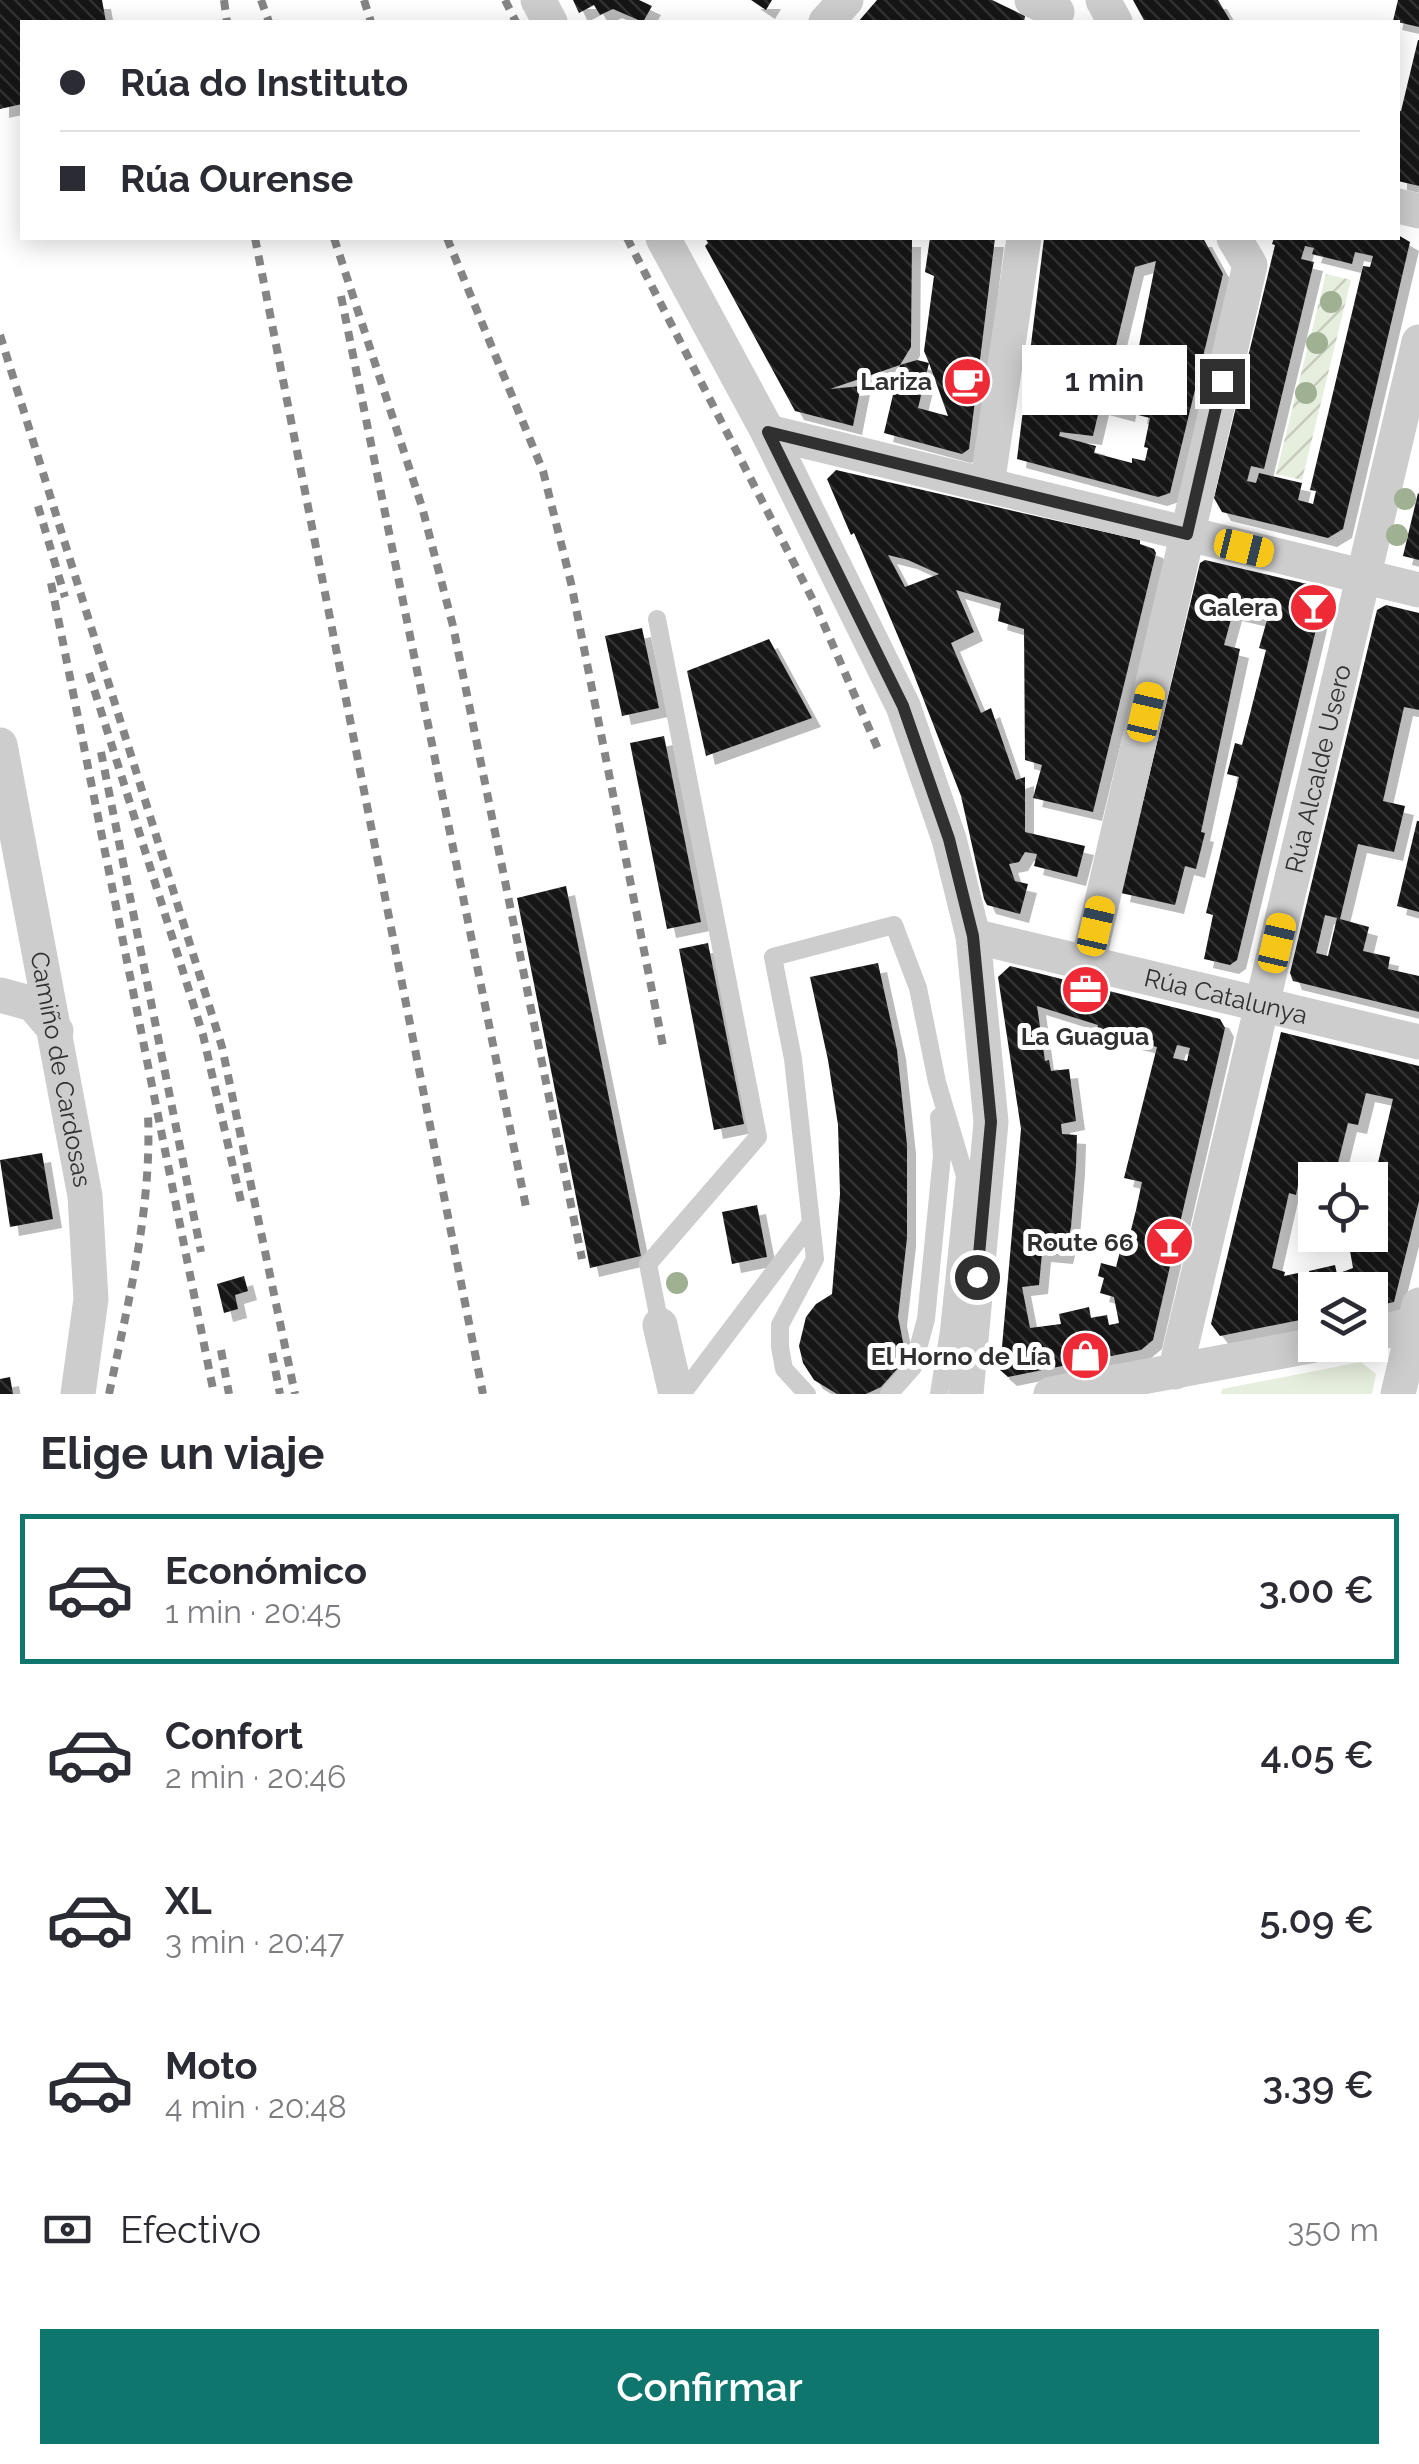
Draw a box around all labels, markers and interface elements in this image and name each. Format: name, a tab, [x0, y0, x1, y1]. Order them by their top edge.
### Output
text: Rúa do Instituto	[120, 60, 408, 105]
text: Rúa Ourense	[120, 156, 353, 201]
callout: 1 min	[1022, 346, 1187, 416]
cafe icon: Lariza	[941, 355, 993, 407]
route end	[1200, 359, 1245, 404]
text: 1 min	[1065, 361, 1144, 398]
place label: Lariza	[860, 366, 932, 396]
car	[1211, 526, 1277, 570]
bar icon: Galera	[1287, 581, 1339, 633]
place label: Galera	[1199, 592, 1278, 622]
street label: Rúa Alcalde Usero	[1279, 661, 1357, 876]
car	[1125, 679, 1167, 745]
car	[1075, 893, 1117, 959]
car	[1256, 910, 1298, 976]
street label: Camiño de Cardosas	[24, 949, 98, 1190]
street label: Rúa Catalunya	[1141, 962, 1310, 1030]
office icon: La Guagua	[1059, 964, 1111, 1016]
place label: La Guagua	[1021, 1021, 1149, 1051]
map controls	[1298, 1162, 1388, 1362]
button: locate	[1298, 1162, 1388, 1252]
bar icon: Route 66	[1143, 1216, 1195, 1268]
place label: Route 66	[1027, 1227, 1134, 1257]
route start	[955, 1255, 1000, 1300]
button: layers	[1298, 1272, 1388, 1362]
shop icon: El Horno de Lía	[1060, 1330, 1112, 1382]
place label: El Horno de Lía	[871, 1341, 1051, 1371]
text: Elige un viaje	[40, 1427, 324, 1480]
icon: car	[45, 1544, 135, 1634]
text: Económico	[165, 1548, 367, 1593]
text: 3.00 €	[1259, 1567, 1374, 1612]
text: 1 min · 20:45	[165, 1593, 341, 1630]
icon: car	[45, 1709, 135, 1799]
text: Confort	[165, 1713, 303, 1758]
text: 4.05 €	[1261, 1732, 1374, 1777]
text: 2 min · 20:46	[165, 1758, 346, 1795]
icon: car	[45, 1874, 135, 1964]
text: XL	[165, 1878, 212, 1923]
text: 5.09 €	[1260, 1897, 1374, 1942]
text: 3 min · 20:47	[165, 1923, 344, 1960]
icon: car	[45, 2039, 135, 2129]
text: Moto	[165, 2043, 258, 2088]
text: 3.39 €	[1262, 2062, 1374, 2107]
text: 4 min · 20:48	[165, 2088, 347, 2125]
icon: cash	[40, 2202, 95, 2257]
text: Efectivo	[120, 2207, 261, 2252]
text: 350 m	[1287, 2211, 1379, 2248]
button: Confirmar	[40, 2329, 1379, 2444]

